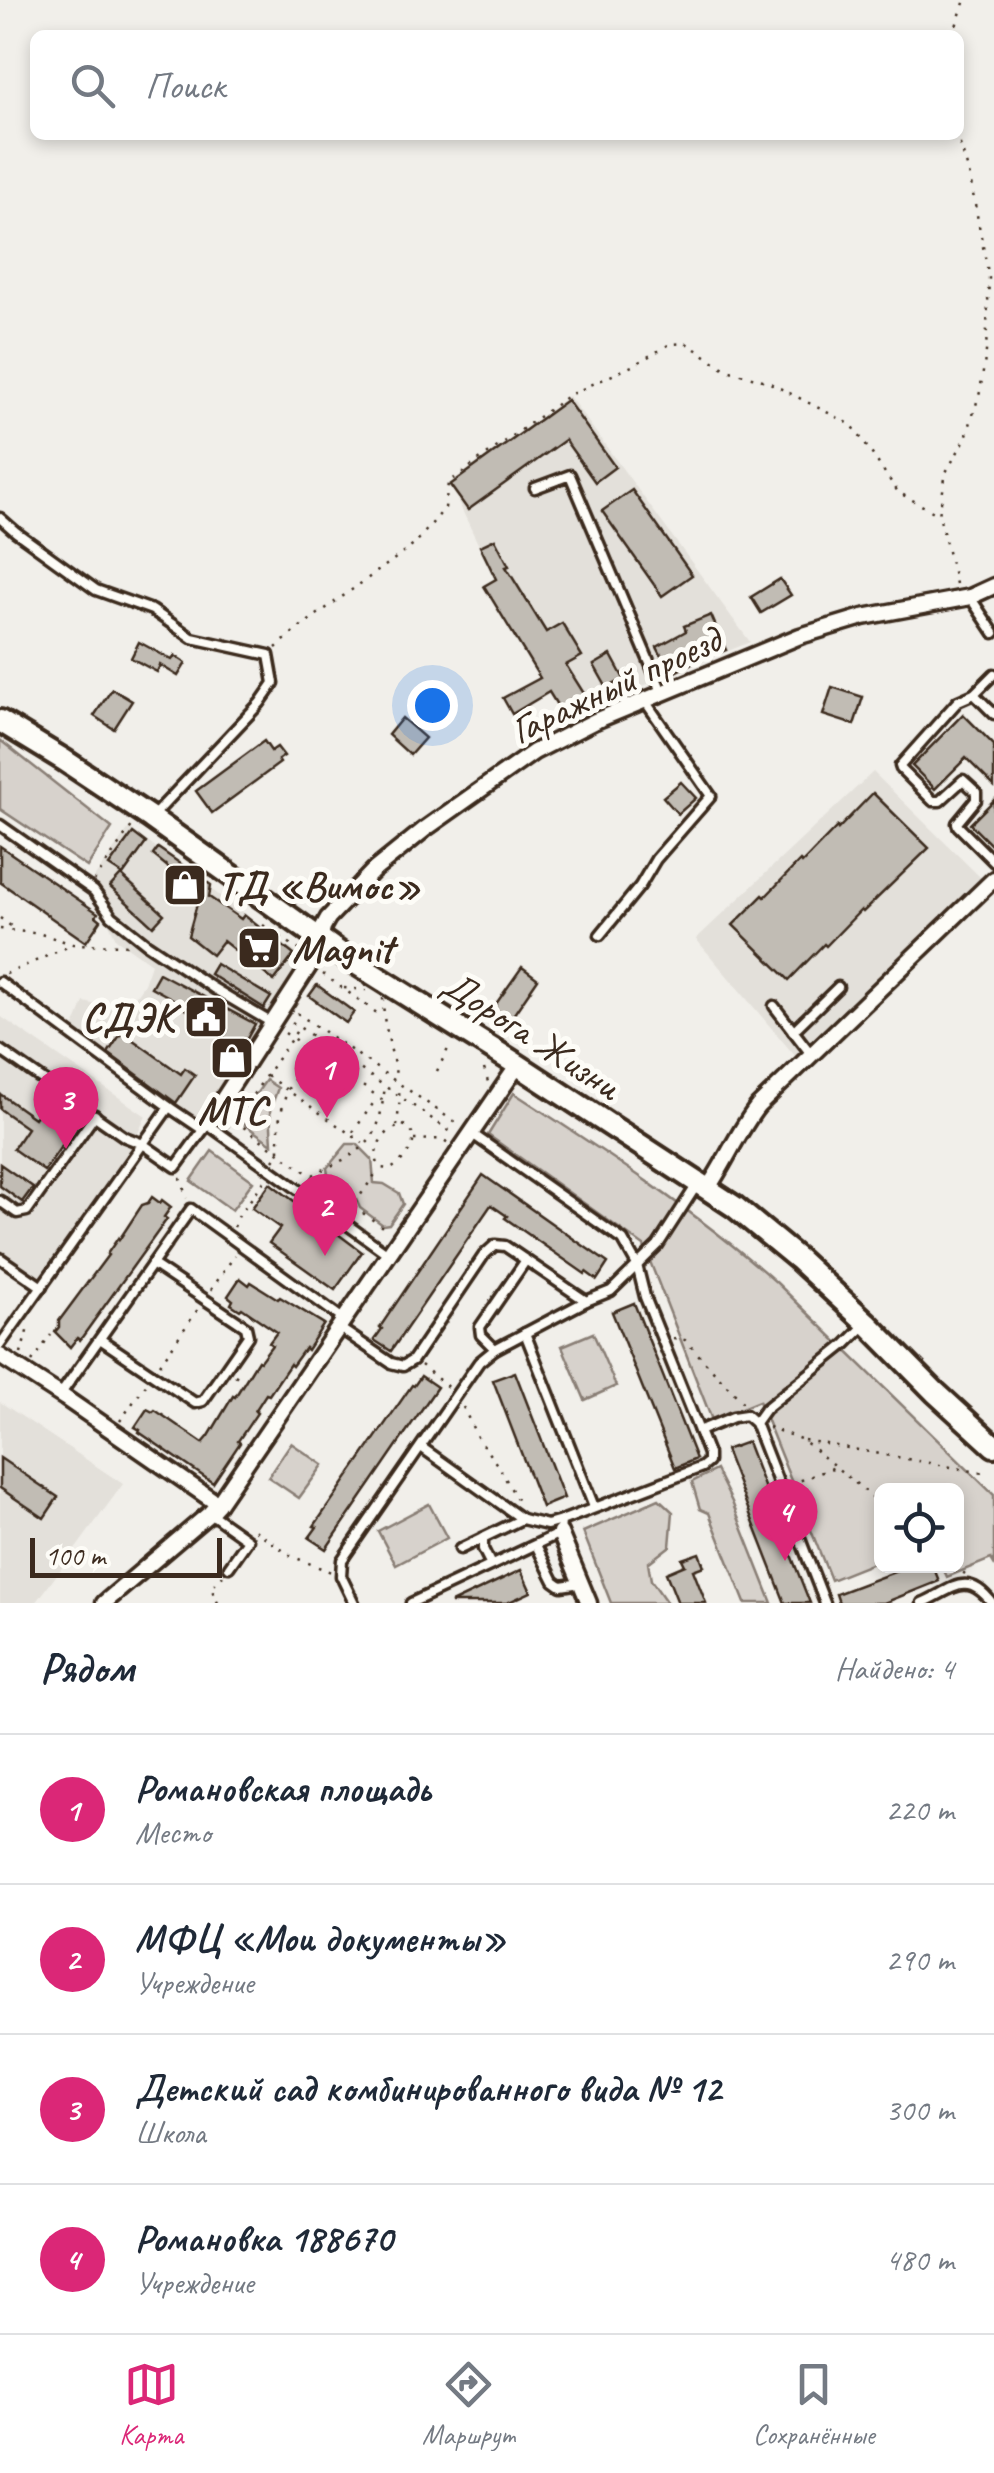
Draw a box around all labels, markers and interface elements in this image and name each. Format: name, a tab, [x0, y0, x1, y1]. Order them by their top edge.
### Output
search box	[30, 30, 964, 140]
icon: search	[65, 58, 120, 113]
text: Поиск	[145, 62, 225, 109]
street label: Гаражный проезд	[502, 613, 732, 755]
your location	[407, 680, 458, 731]
place label: ТД «Вимос»	[218, 861, 421, 911]
shop icon: ТД «Вимос»	[162, 862, 208, 908]
place label: Magnit	[292, 924, 399, 974]
supermarket icon: Magnit	[236, 925, 282, 971]
street label: Дорога Жизни	[433, 959, 632, 1112]
place label: СДЭК	[82, 993, 182, 1043]
public building icon: СДЭК	[183, 994, 229, 1040]
shop icon: МТС	[209, 1035, 255, 1081]
pin: 1	[294, 1036, 360, 1118]
pin: 3	[34, 1066, 98, 1149]
place label: МТС	[197, 1086, 271, 1136]
pin: 2	[292, 1174, 358, 1256]
pin: 4	[752, 1478, 818, 1561]
map controls	[874, 1483, 964, 1573]
button: locate	[874, 1483, 964, 1573]
scale bar	[30, 1533, 222, 1578]
text: 100 m	[45, 1538, 105, 1573]
text: Рядом	[40, 1642, 134, 1695]
text: Найдено: 4	[835, 1648, 954, 1689]
text: Романовская площадь	[135, 1765, 431, 1812]
text: 1	[65, 1789, 80, 1830]
text: 220 m	[885, 1789, 954, 1830]
text: Место	[135, 1812, 211, 1853]
text: МФЦ «Мои документы»	[135, 1915, 506, 1962]
text: 2	[65, 1939, 80, 1980]
text: 290 m	[885, 1939, 954, 1980]
text: Учреждение	[135, 1962, 254, 2003]
text: Детский сад комбинированного вида № 12	[135, 2065, 721, 2112]
text: 3	[65, 2089, 80, 2130]
text: 300 m	[885, 2089, 954, 2130]
text: Школа	[135, 2112, 206, 2153]
text: Романовка 188670	[135, 2215, 392, 2262]
text: 4	[65, 2239, 80, 2280]
text: 480 m	[885, 2239, 954, 2280]
text: Учреждение	[135, 2262, 254, 2303]
tab: Карта	[119, 2357, 183, 2452]
tab: Маршрут	[422, 2357, 514, 2452]
tab: Сохранённые	[753, 2357, 875, 2452]

